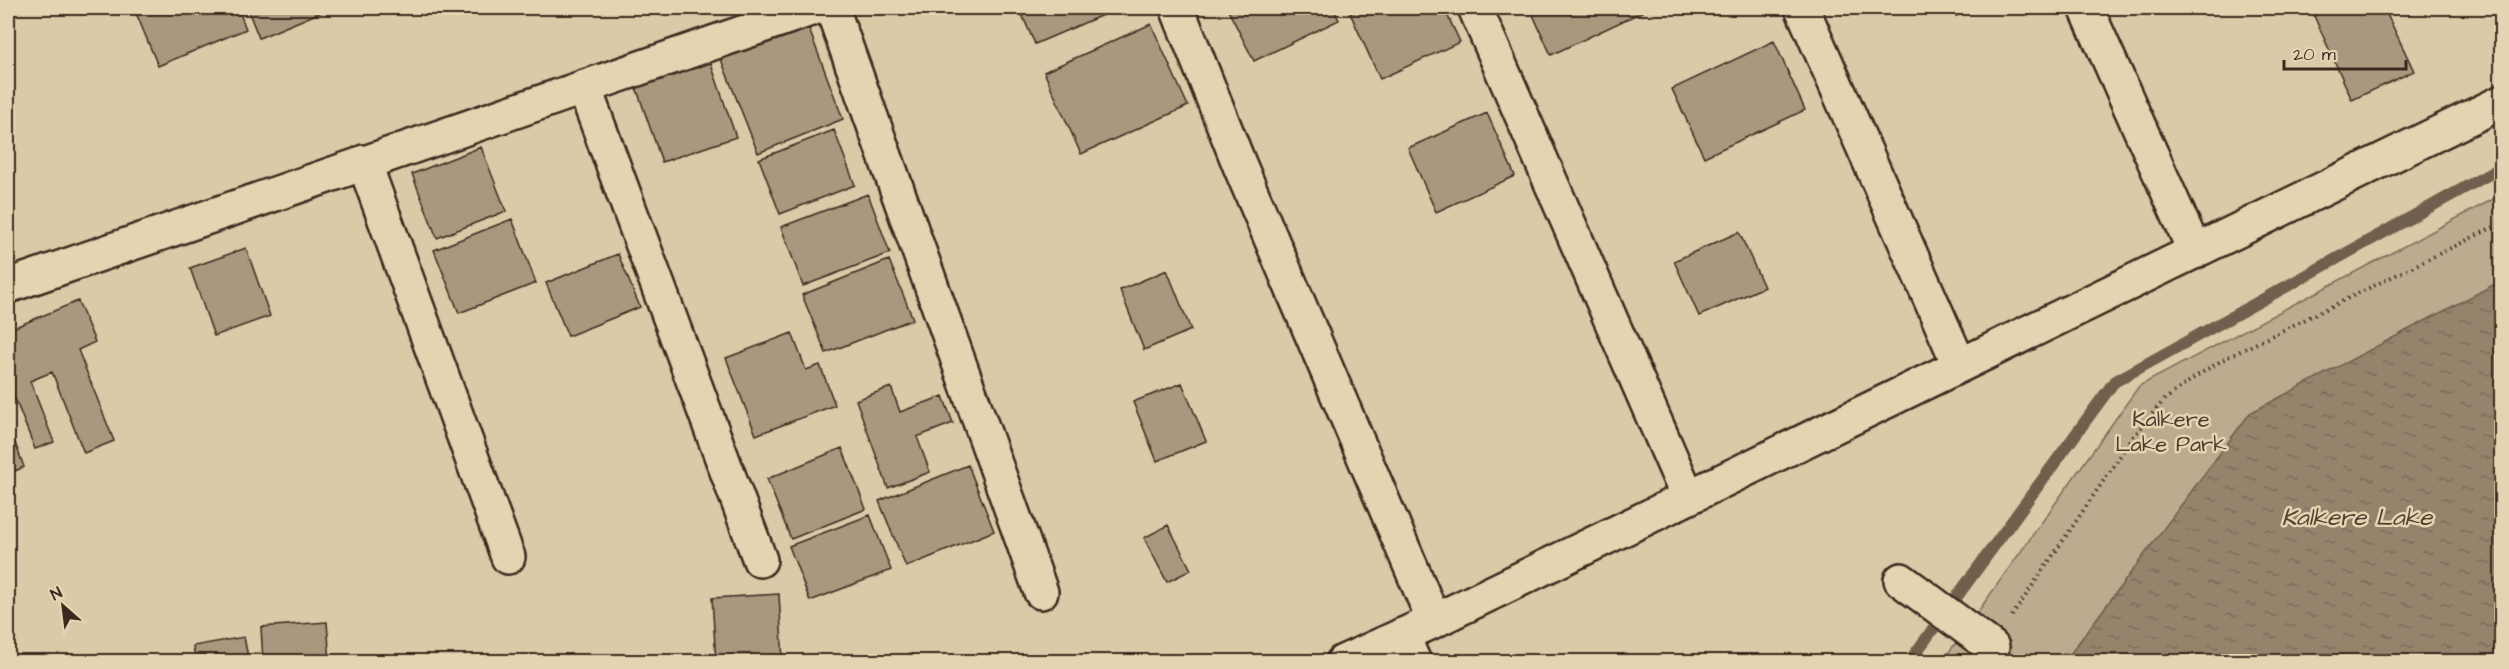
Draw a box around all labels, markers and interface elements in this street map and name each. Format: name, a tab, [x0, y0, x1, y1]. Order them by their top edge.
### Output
scale bar	[2284, 33, 2406, 71]
text: 20 m	[2293, 42, 2336, 67]
park label: Kalkere Lake Park	[2115, 404, 2227, 460]
water label: Kalkere Lake	[2282, 501, 2433, 535]
north arrow	[33, 576, 93, 636]
text: N	[47, 582, 66, 606]

